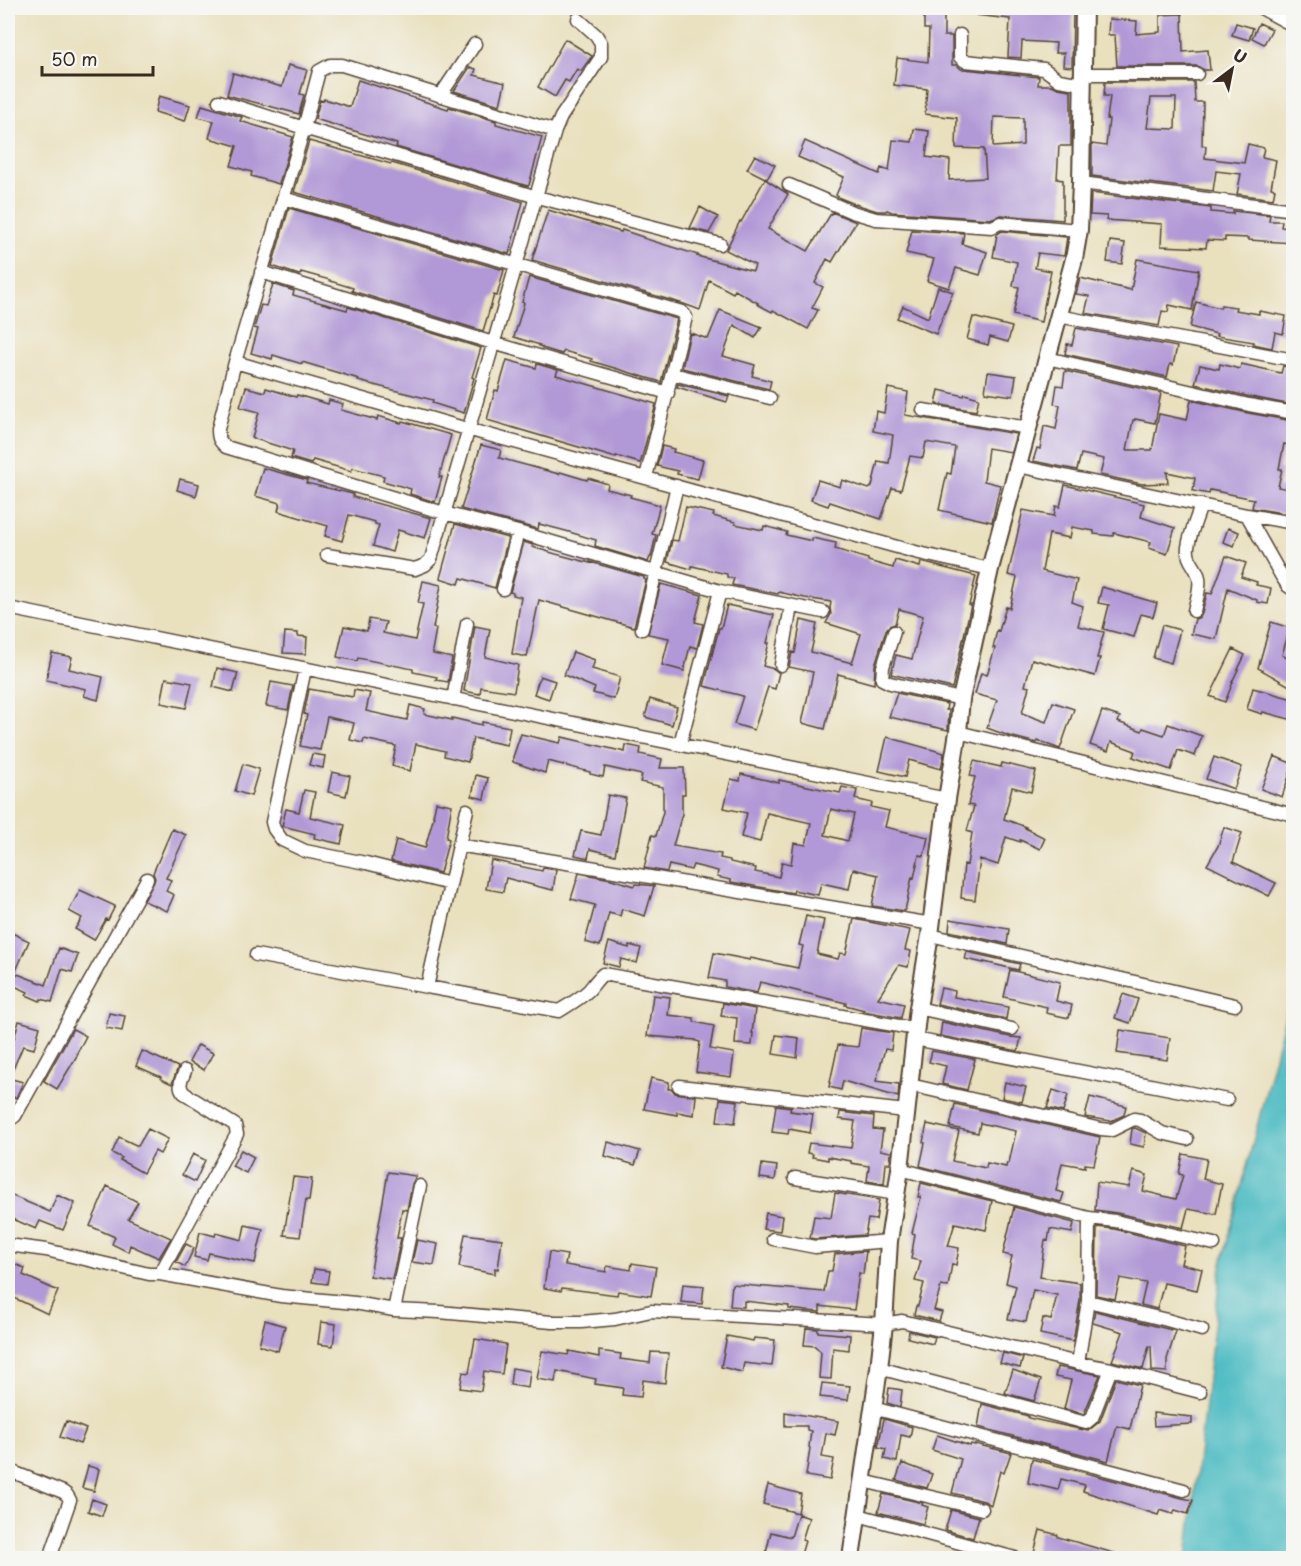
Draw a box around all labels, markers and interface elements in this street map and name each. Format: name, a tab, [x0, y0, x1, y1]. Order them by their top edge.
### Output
scale bar	[42, 39, 153, 77]
north arrow	[1202, 39, 1262, 99]
text: U	[1229, 42, 1252, 69]
text: 50 m	[51, 45, 98, 72]

